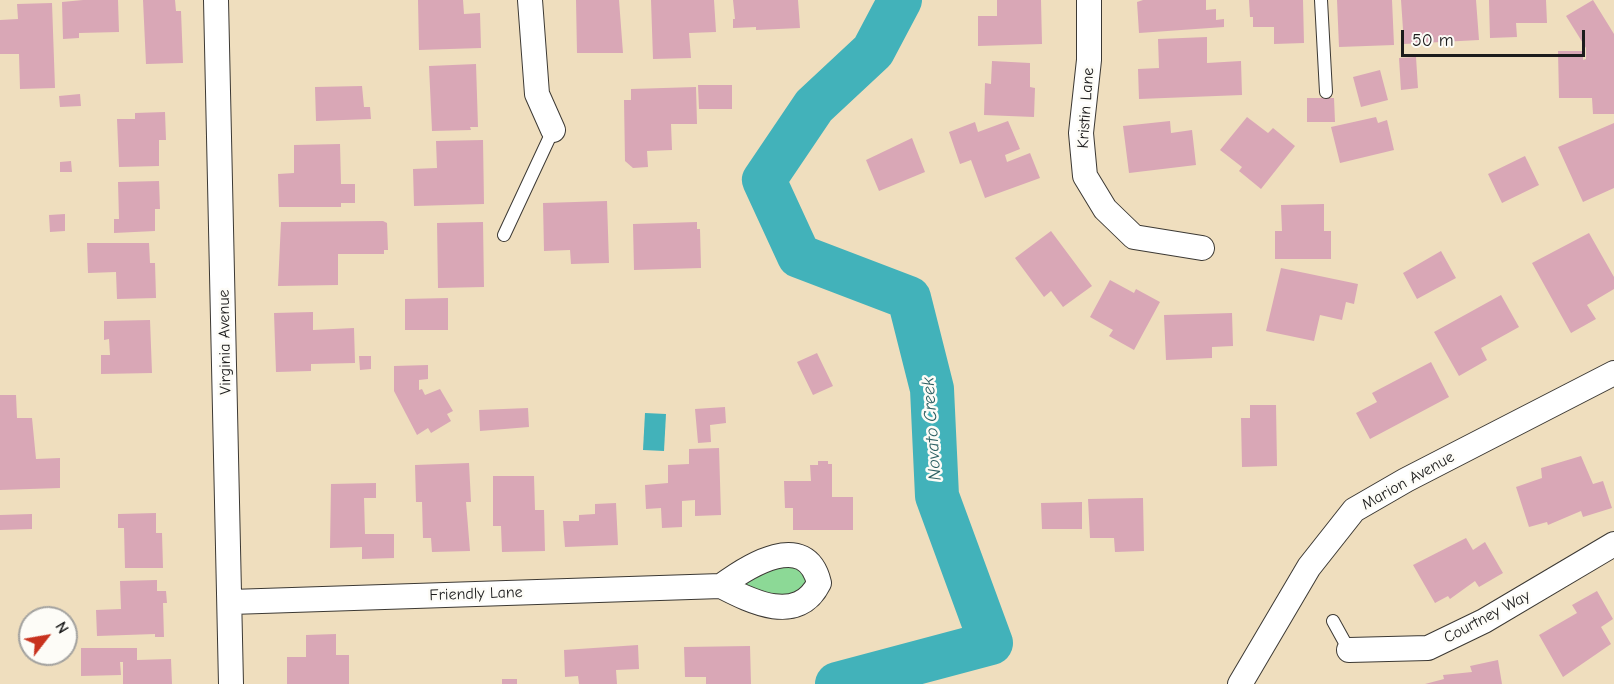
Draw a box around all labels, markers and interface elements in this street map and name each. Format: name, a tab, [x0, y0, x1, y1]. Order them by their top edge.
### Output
scale bar	[1404, 18, 1588, 56]
text: 50 m	[1412, 30, 1454, 51]
street label: Kristin Lane	[1074, 67, 1098, 149]
street label: Virginia Avenue	[214, 289, 236, 395]
water label: Novato Creek	[918, 377, 946, 481]
street label: Marion Avenue	[1358, 448, 1458, 514]
street label: Friendly Lane	[429, 583, 523, 605]
street label: Courtney Way	[1441, 586, 1533, 648]
north arrow	[18, 606, 78, 666]
text: N	[51, 619, 72, 637]

